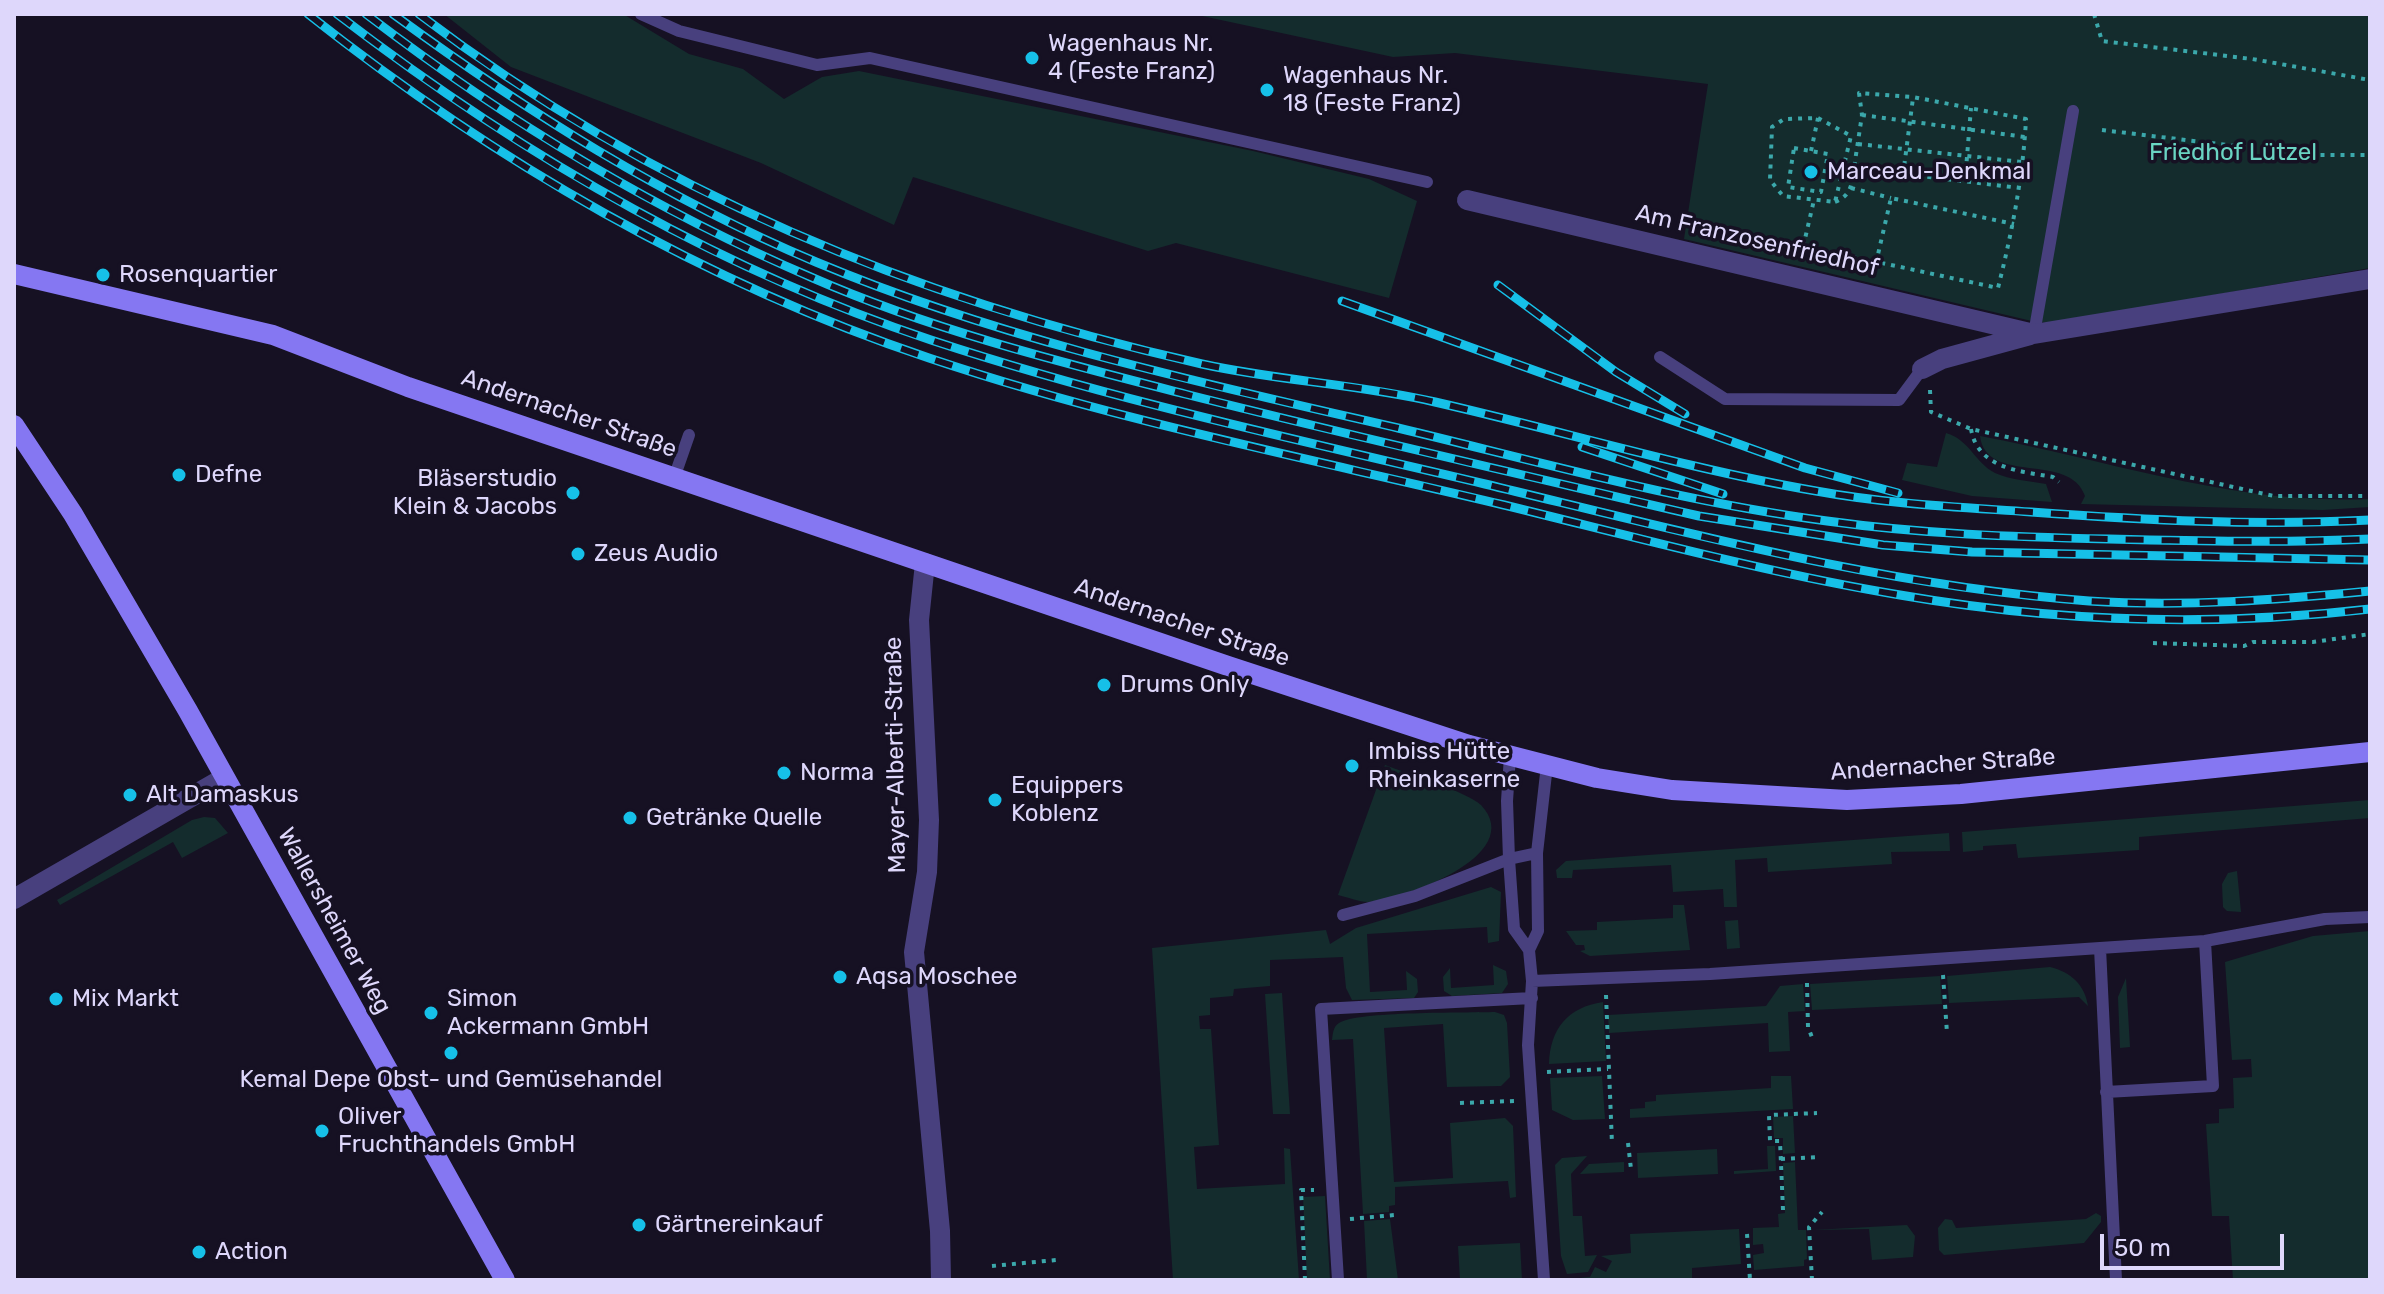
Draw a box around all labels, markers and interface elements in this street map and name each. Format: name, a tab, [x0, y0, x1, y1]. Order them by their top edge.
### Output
place label: Wagenhaus Nr. 4 (Feste Franz)	[1048, 30, 1215, 86]
marker: Wagenhaus Nr. 4 (Feste Franz)	[1023, 49, 1041, 67]
place label: Wagenhaus Nr. 18 (Feste Franz)	[1283, 62, 1461, 118]
marker: Wagenhaus Nr. 18 (Feste Franz)	[1258, 81, 1276, 99]
park label: Friedhof Lützel	[2149, 139, 2317, 167]
place label: Marceau-Denkmal	[1827, 158, 2031, 186]
marker: Marceau-Denkmal	[1802, 163, 1820, 181]
street label: Am Franzosenfriedhof	[1632, 199, 1882, 283]
place label: Rosenquartier	[119, 261, 277, 289]
marker: Rosenquartier	[94, 266, 112, 284]
street label: Andernacher Straße	[458, 364, 680, 464]
place label: Defne	[195, 461, 262, 489]
place label: Bläserstudio Klein & Jacobs	[393, 465, 557, 521]
marker: Defne	[170, 466, 188, 484]
marker: Bläserstudio Klein & Jacobs	[564, 484, 582, 502]
place label: Zeus Audio	[594, 540, 718, 568]
marker: Zeus Audio	[569, 545, 587, 563]
street label: Andernacher Straße	[1071, 573, 1293, 673]
street label: Mayer-Alberti-Straße	[880, 636, 912, 874]
place label: Drums Only	[1120, 671, 1249, 699]
marker: Drums Only	[1095, 676, 1113, 694]
place label: Imbiss Hütte Rheinkaserne	[1368, 738, 1520, 794]
street label: Andernacher Straße	[1829, 743, 2057, 787]
marker: Imbiss Hütte Rheinkaserne	[1343, 757, 1361, 775]
place label: Norma	[800, 759, 874, 787]
marker: Norma	[775, 764, 793, 782]
place label: Equippers Koblenz	[1011, 772, 1123, 828]
place label: Alt Damaskus	[146, 781, 299, 809]
marker: Alt Damaskus	[121, 786, 139, 804]
marker: Equippers Koblenz	[986, 791, 1004, 809]
place label: Getränke Quelle	[646, 804, 822, 832]
marker: Getränke Quelle	[621, 809, 639, 827]
street label: Wallersheimer Weg	[271, 823, 397, 1019]
place label: Aqsa Moschee	[856, 963, 1017, 991]
marker: Aqsa Moschee	[831, 968, 849, 986]
place label: Mix Markt	[72, 985, 179, 1013]
place label: Simon Ackermann GmbH	[447, 985, 649, 1041]
marker: Mix Markt	[47, 990, 65, 1008]
marker: Simon Ackermann GmbH	[422, 1004, 440, 1022]
marker: Kemal Depe Obst- und Gemüsehandel	[442, 1044, 460, 1062]
place label: Kemal Depe Obst- und Gemüsehandel	[240, 1066, 662, 1094]
place label: Oliver Fruchthandels GmbH	[338, 1103, 575, 1159]
marker: Oliver Fruchthandels GmbH	[313, 1122, 331, 1140]
place label: Gärtnereinkauf	[655, 1211, 823, 1239]
marker: Gärtnereinkauf	[630, 1216, 648, 1234]
scale bar	[2104, 1218, 2288, 1268]
text: 50 m	[2114, 1234, 2171, 1262]
place label: Action	[215, 1238, 288, 1266]
marker: Action	[190, 1243, 208, 1261]

